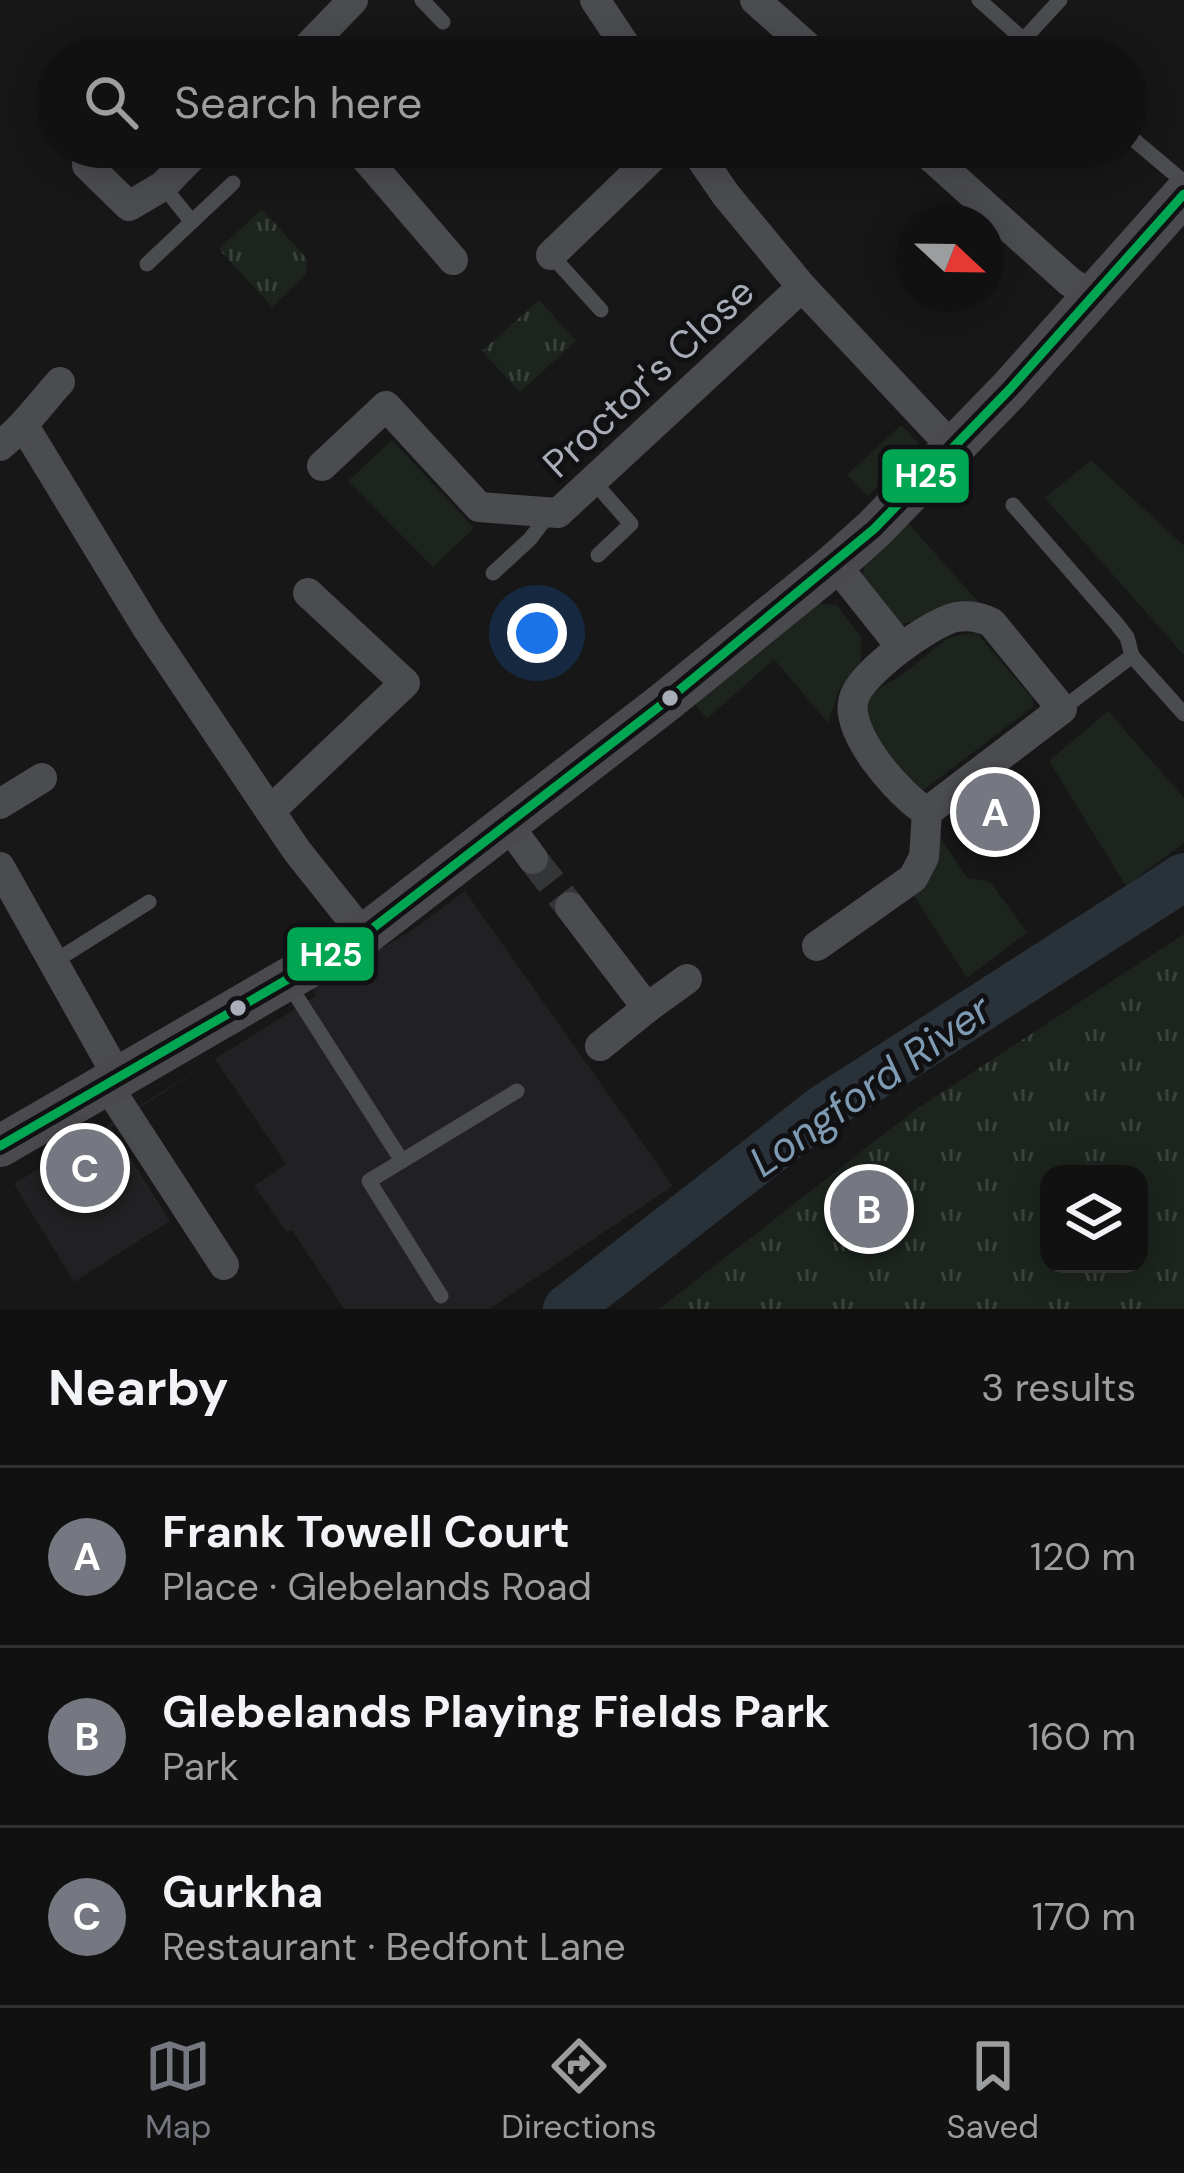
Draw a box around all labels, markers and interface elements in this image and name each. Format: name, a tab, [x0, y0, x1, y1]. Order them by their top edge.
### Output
search box	[36, 36, 1148, 168]
icon: search	[78, 69, 144, 135]
text: Search here	[174, 73, 422, 132]
north arrow	[896, 204, 1004, 312]
street label: Proctor's Close	[532, 266, 765, 488]
line badge: H25	[880, 447, 971, 505]
text: H25	[894, 454, 958, 497]
your location	[507, 603, 567, 663]
unlabelled marker	[659, 687, 681, 709]
pin: A	[956, 767, 1034, 857]
line badge: H25	[285, 925, 376, 983]
text: H25	[299, 933, 363, 976]
water label: Longford River	[739, 981, 1003, 1189]
unlabelled marker	[227, 997, 249, 1019]
pin: C	[46, 1123, 124, 1213]
pin: B	[830, 1164, 908, 1254]
map controls	[1040, 1165, 1148, 1273]
button: layers	[1040, 1165, 1148, 1273]
text: Nearby	[48, 1354, 229, 1421]
text: 3 results	[981, 1362, 1136, 1413]
text: Frank Towell Court	[162, 1502, 570, 1561]
text: A	[73, 1531, 101, 1582]
text: 120 m	[1030, 1531, 1136, 1582]
text: Place · Glebelands Road	[162, 1561, 592, 1612]
text: Glebelands Playing Fields Park	[162, 1682, 830, 1741]
text: B	[75, 1711, 99, 1762]
text: 160 m	[1028, 1711, 1136, 1762]
text: Park	[162, 1741, 239, 1792]
text: Gurkha	[162, 1862, 323, 1921]
text: C	[73, 1891, 101, 1942]
text: 170 m	[1032, 1891, 1136, 1942]
text: Restaurant · Bedfont Lane	[162, 1921, 626, 1972]
tab: Map	[145, 2033, 211, 2148]
tab: Directions	[501, 2033, 657, 2148]
tab: Saved	[947, 2033, 1039, 2148]

